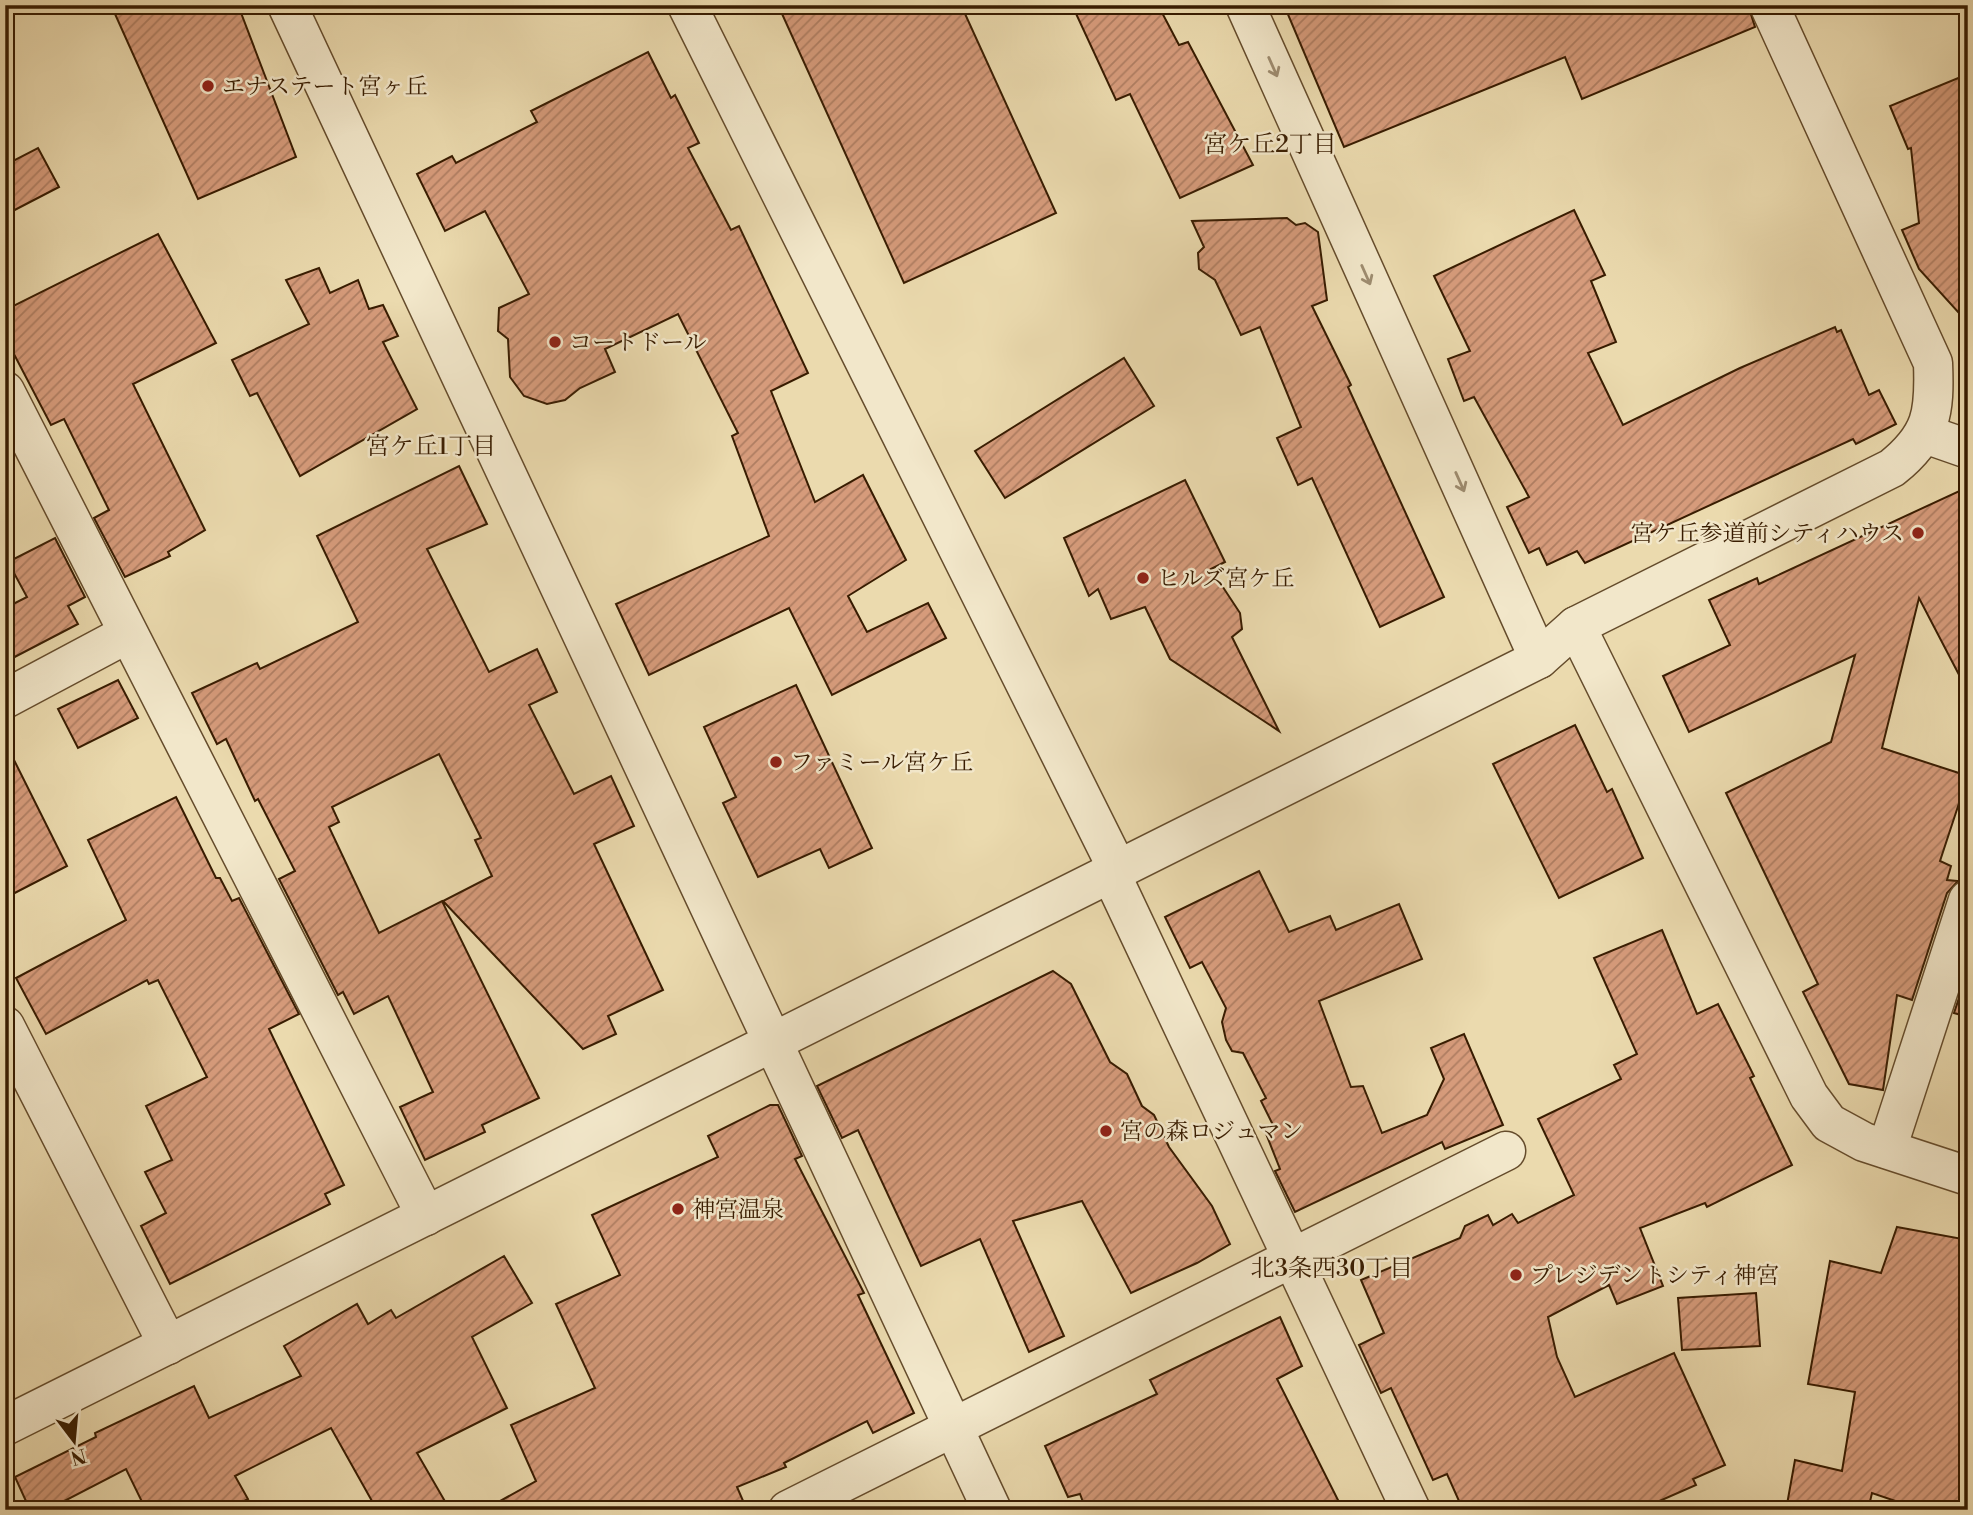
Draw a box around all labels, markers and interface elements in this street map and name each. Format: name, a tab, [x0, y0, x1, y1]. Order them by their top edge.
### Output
one-way arrow	[1267, 56, 1280, 78]
place label: エナステート宮ヶ丘	[222, 73, 428, 101]
marker: エナステート宮ヶ丘	[200, 78, 216, 94]
district label: 宮ケ丘2丁目	[1203, 130, 1337, 160]
one-way arrow	[1360, 264, 1373, 285]
place label: コートドール	[569, 329, 707, 357]
marker: コートドール	[547, 334, 563, 350]
district label: 宮ケ丘1丁目	[366, 432, 496, 462]
one-way arrow	[1454, 471, 1467, 493]
place label: 宮ケ丘参道前シティハウス	[1631, 520, 1904, 548]
marker: 宮ケ丘参道前シティハウス	[1910, 525, 1926, 541]
place label: ヒルズ宮ケ丘	[1157, 565, 1294, 593]
marker: ヒルズ宮ケ丘	[1135, 570, 1151, 586]
place label: ファミール宮ケ丘	[790, 749, 973, 777]
marker: ファミール宮ケ丘	[768, 754, 784, 770]
place label: 宮の森ロジュマン	[1120, 1118, 1304, 1146]
marker: 宮の森ロジュマン	[1098, 1123, 1114, 1139]
place label: 神宮温泉	[692, 1196, 784, 1224]
marker: 神宮温泉	[670, 1201, 686, 1217]
district label: 北3条西30丁目	[1251, 1254, 1413, 1284]
place label: プレジデントシティ神宮	[1530, 1262, 1779, 1290]
marker: プレジデントシティ神宮	[1508, 1267, 1524, 1283]
north arrow	[38, 1406, 108, 1476]
text: N	[68, 1443, 89, 1470]

